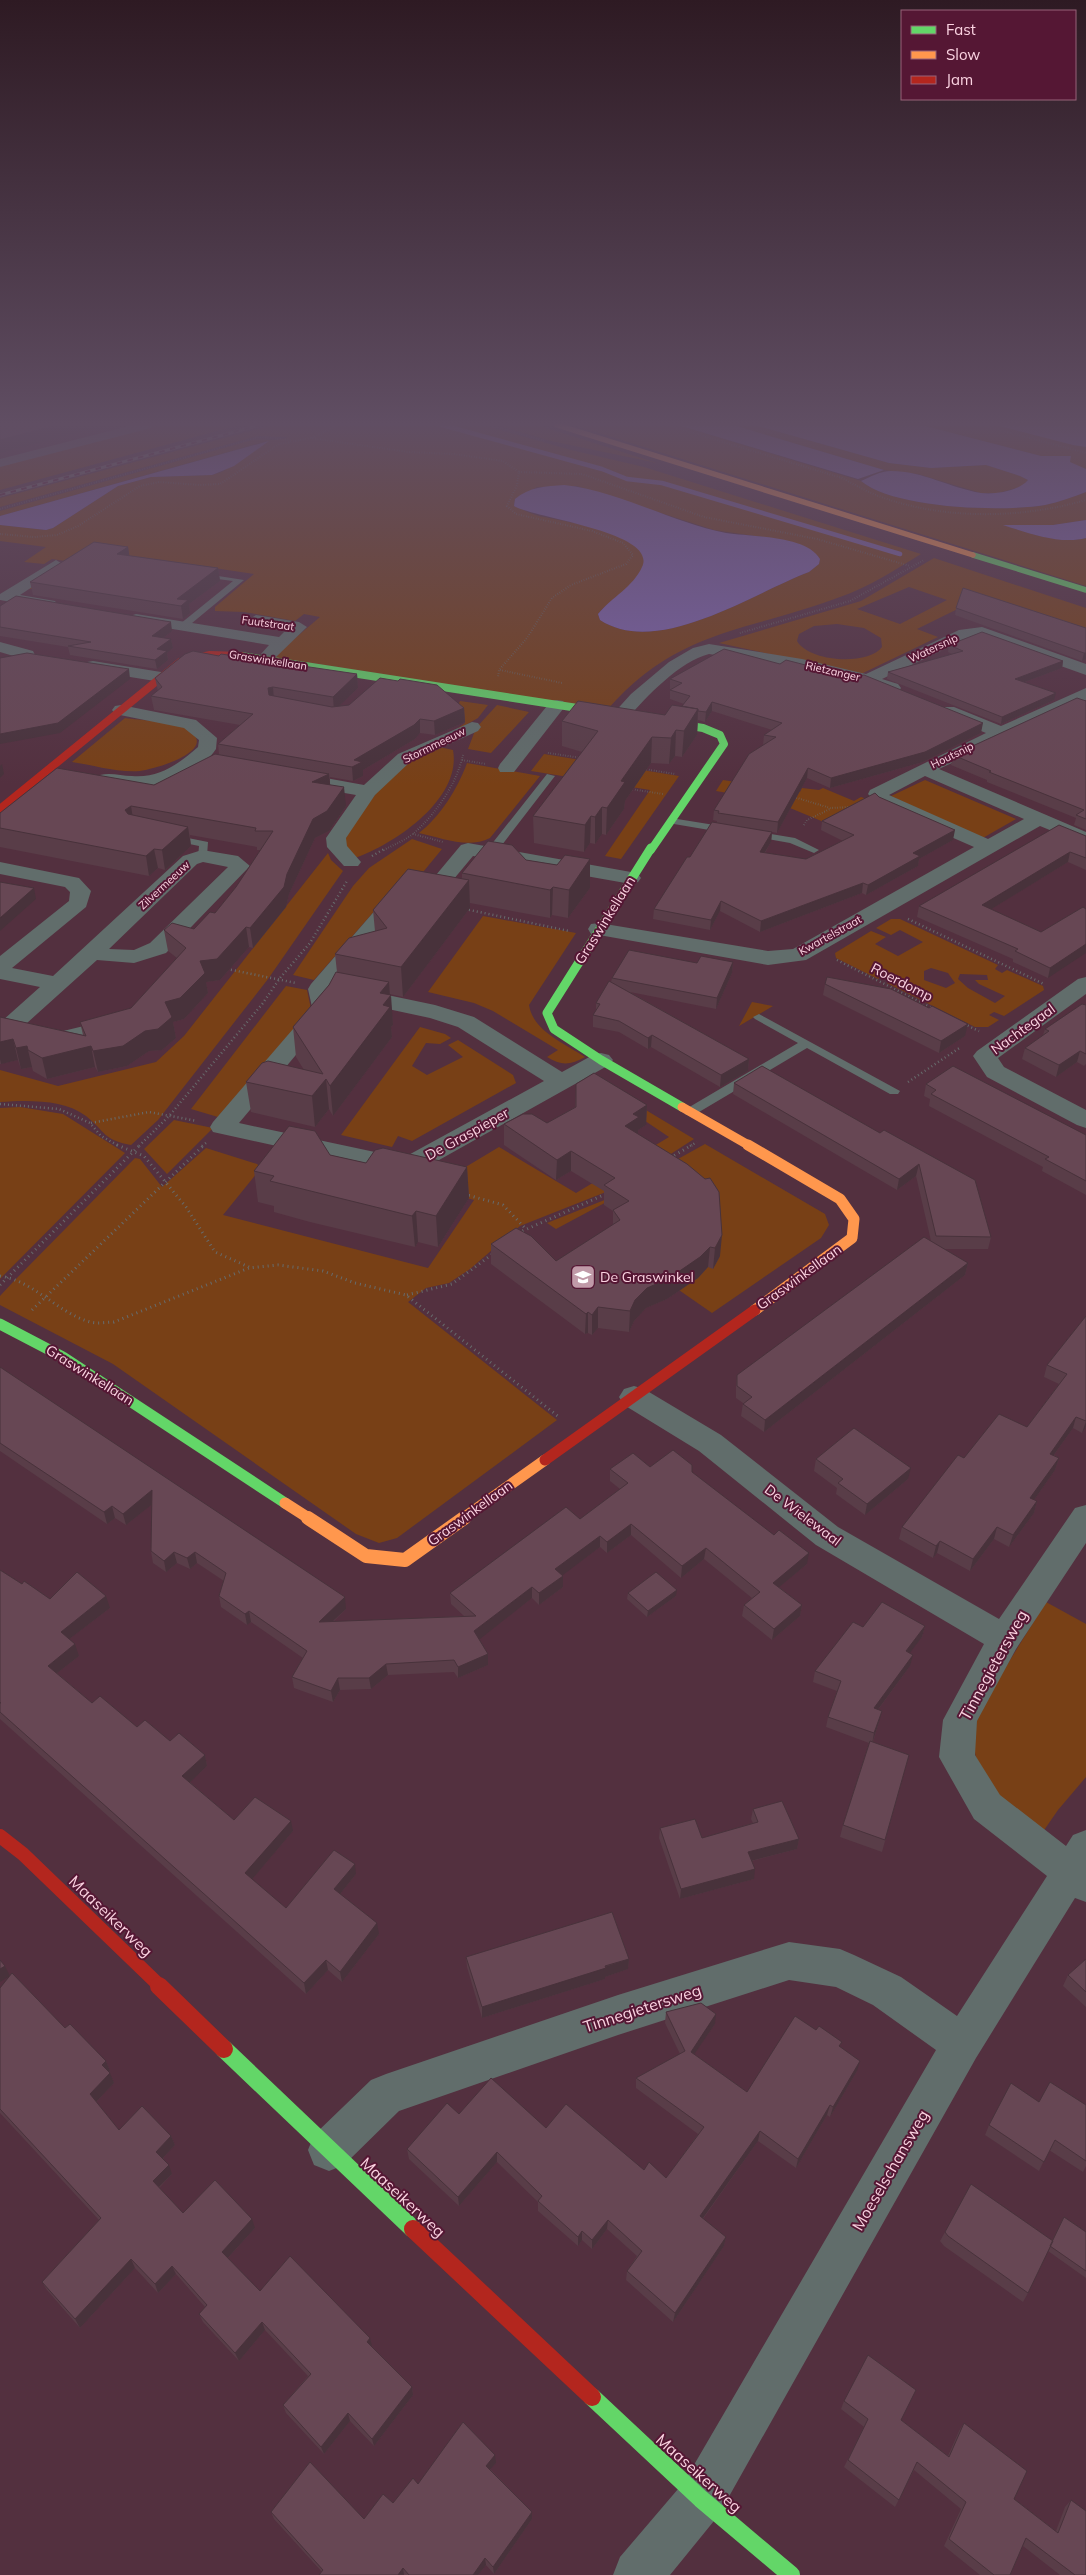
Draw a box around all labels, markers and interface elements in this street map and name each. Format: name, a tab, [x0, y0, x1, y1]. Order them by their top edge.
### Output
legend	[901, 10, 1076, 100]
text: Fast	[946, 20, 976, 39]
text: Slow	[946, 45, 980, 64]
text: Jam	[946, 70, 973, 89]
street label: Fuutstraat	[241, 612, 295, 634]
street label: Watersnip	[906, 630, 960, 666]
street label: Graswinkellaan	[228, 647, 308, 673]
street label: Rietzanger	[804, 658, 862, 684]
street label: Stormmeeuw	[400, 724, 468, 766]
street label: Houtsnip	[928, 738, 976, 771]
street label: Zilvermeeuw	[135, 857, 193, 912]
street label: Graswinkellaan	[571, 873, 639, 967]
street label: Kwartelstraat	[796, 912, 864, 958]
street label: Roerdomp	[868, 959, 936, 1005]
street label: Nachtegaal	[987, 1000, 1059, 1058]
street label: De Graspieper	[422, 1103, 513, 1164]
street label: Graswinkellaan	[753, 1240, 845, 1314]
school or university icon: De Graswinkel	[570, 1264, 596, 1290]
place label: De Graswinkel	[600, 1268, 694, 1286]
street label: Graswinkellaan	[43, 1341, 137, 1409]
street label: Graswinkellaan	[424, 1476, 516, 1550]
street label: De Wielewaal	[761, 1480, 845, 1550]
street label: Tinnegietersweg	[954, 1606, 1032, 1724]
street label: Maaseikerweg	[65, 1871, 157, 1961]
street label: Tinnegietersweg	[580, 1979, 704, 2037]
street label: Moeselschansweg	[847, 2106, 933, 2234]
street label: Maaseikerweg	[356, 2153, 450, 2241]
street label: Maaseikerweg	[652, 2429, 746, 2517]

